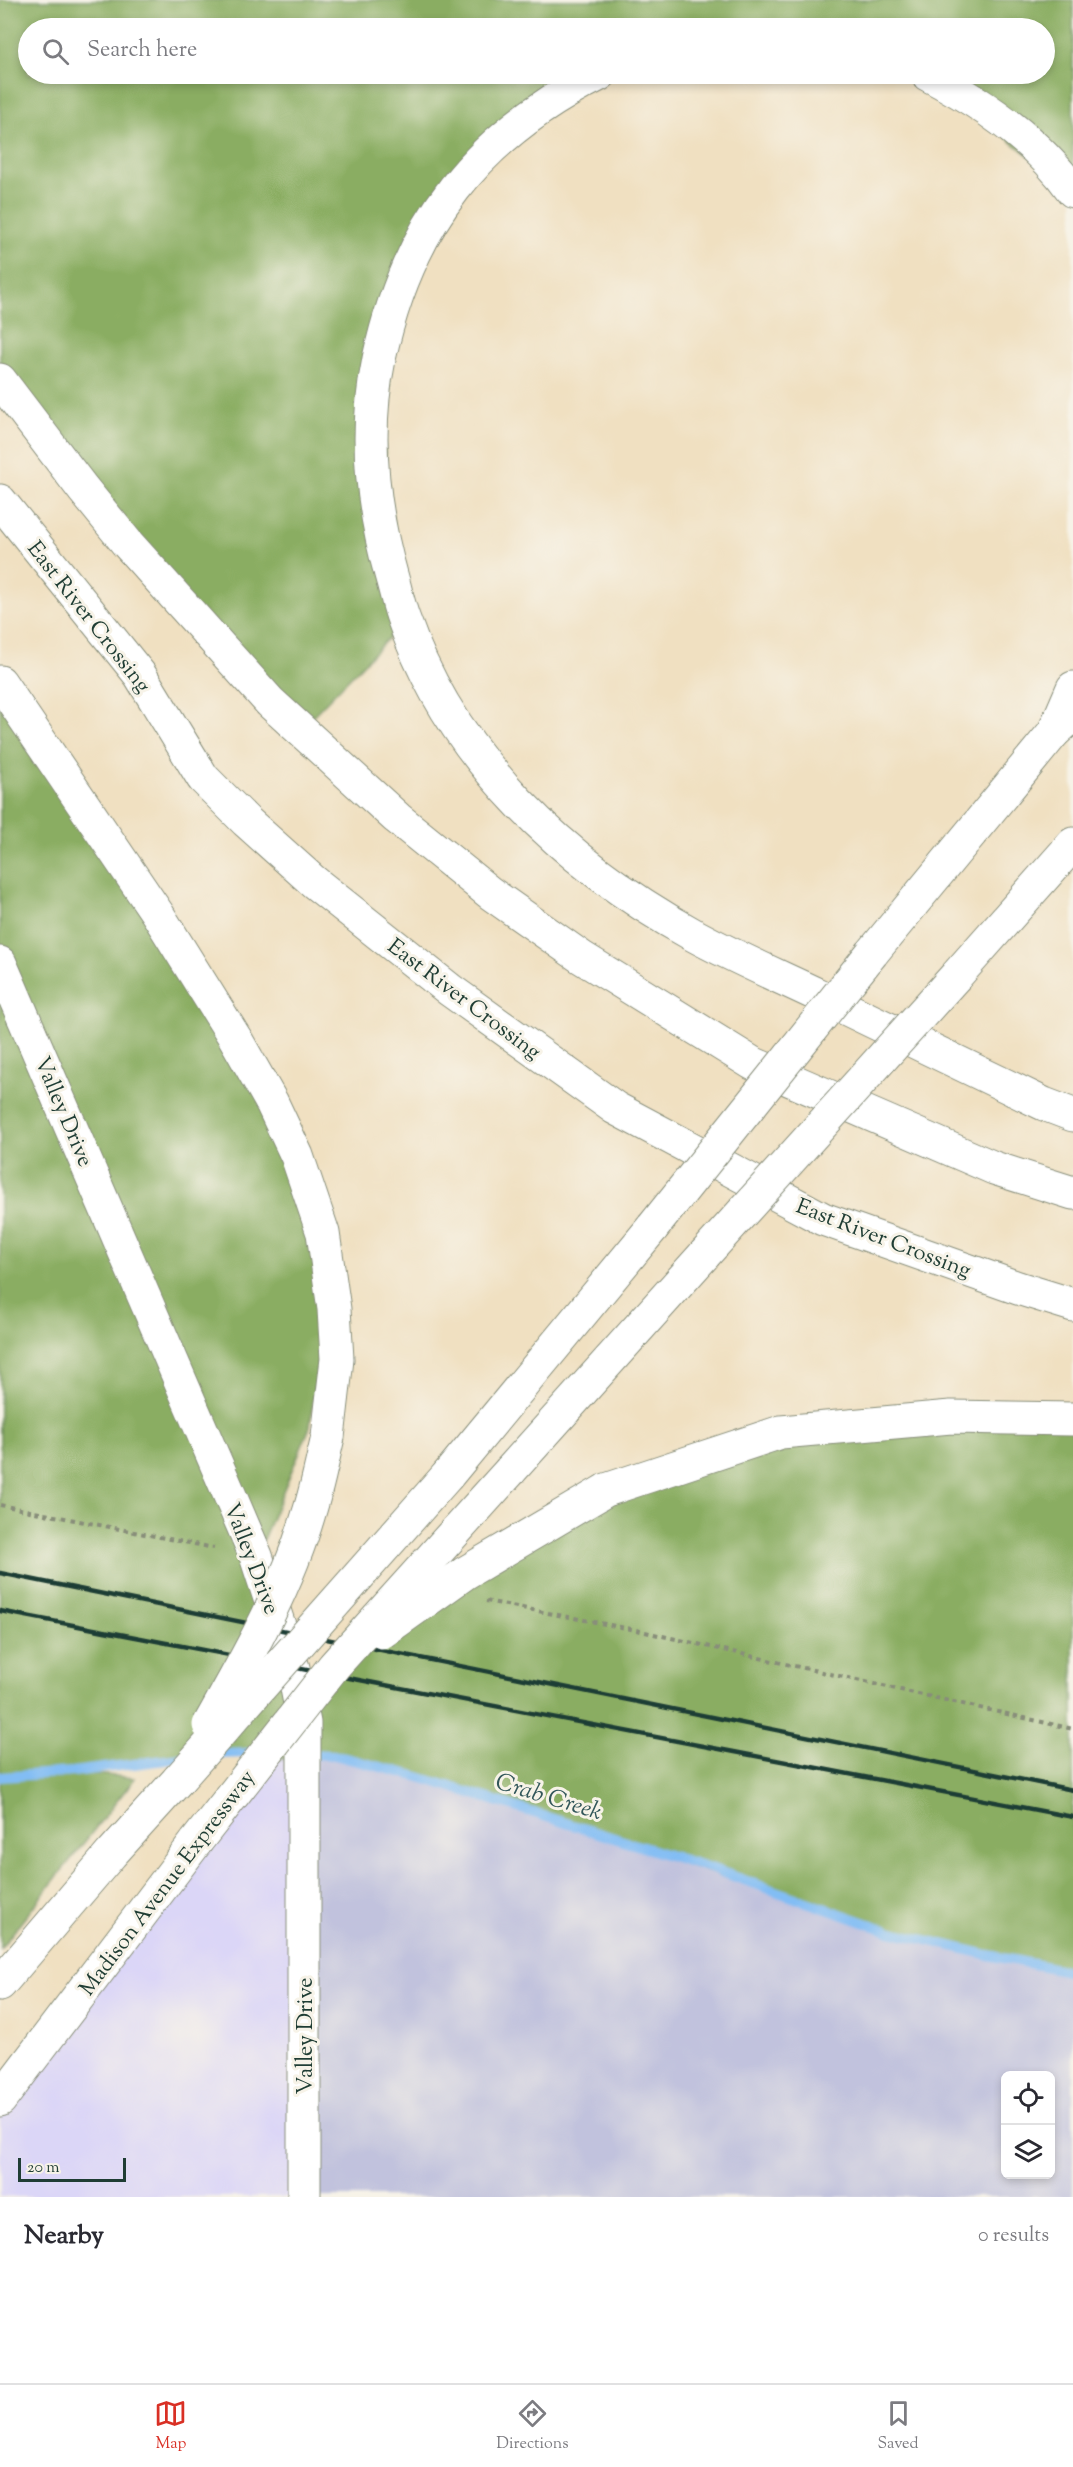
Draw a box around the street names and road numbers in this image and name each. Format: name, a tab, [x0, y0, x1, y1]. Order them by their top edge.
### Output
street label: East River Crossing	[18, 535, 157, 701]
street label: East River Crossing	[380, 932, 547, 1069]
street label: Valley Drive	[25, 1052, 100, 1172]
street label: East River Crossing	[791, 1192, 975, 1288]
street label: Valley Drive	[214, 1499, 286, 1619]
street label: Madison Avenue Expressway	[73, 1764, 264, 2004]
street label: Valley Drive	[291, 1977, 323, 2095]

